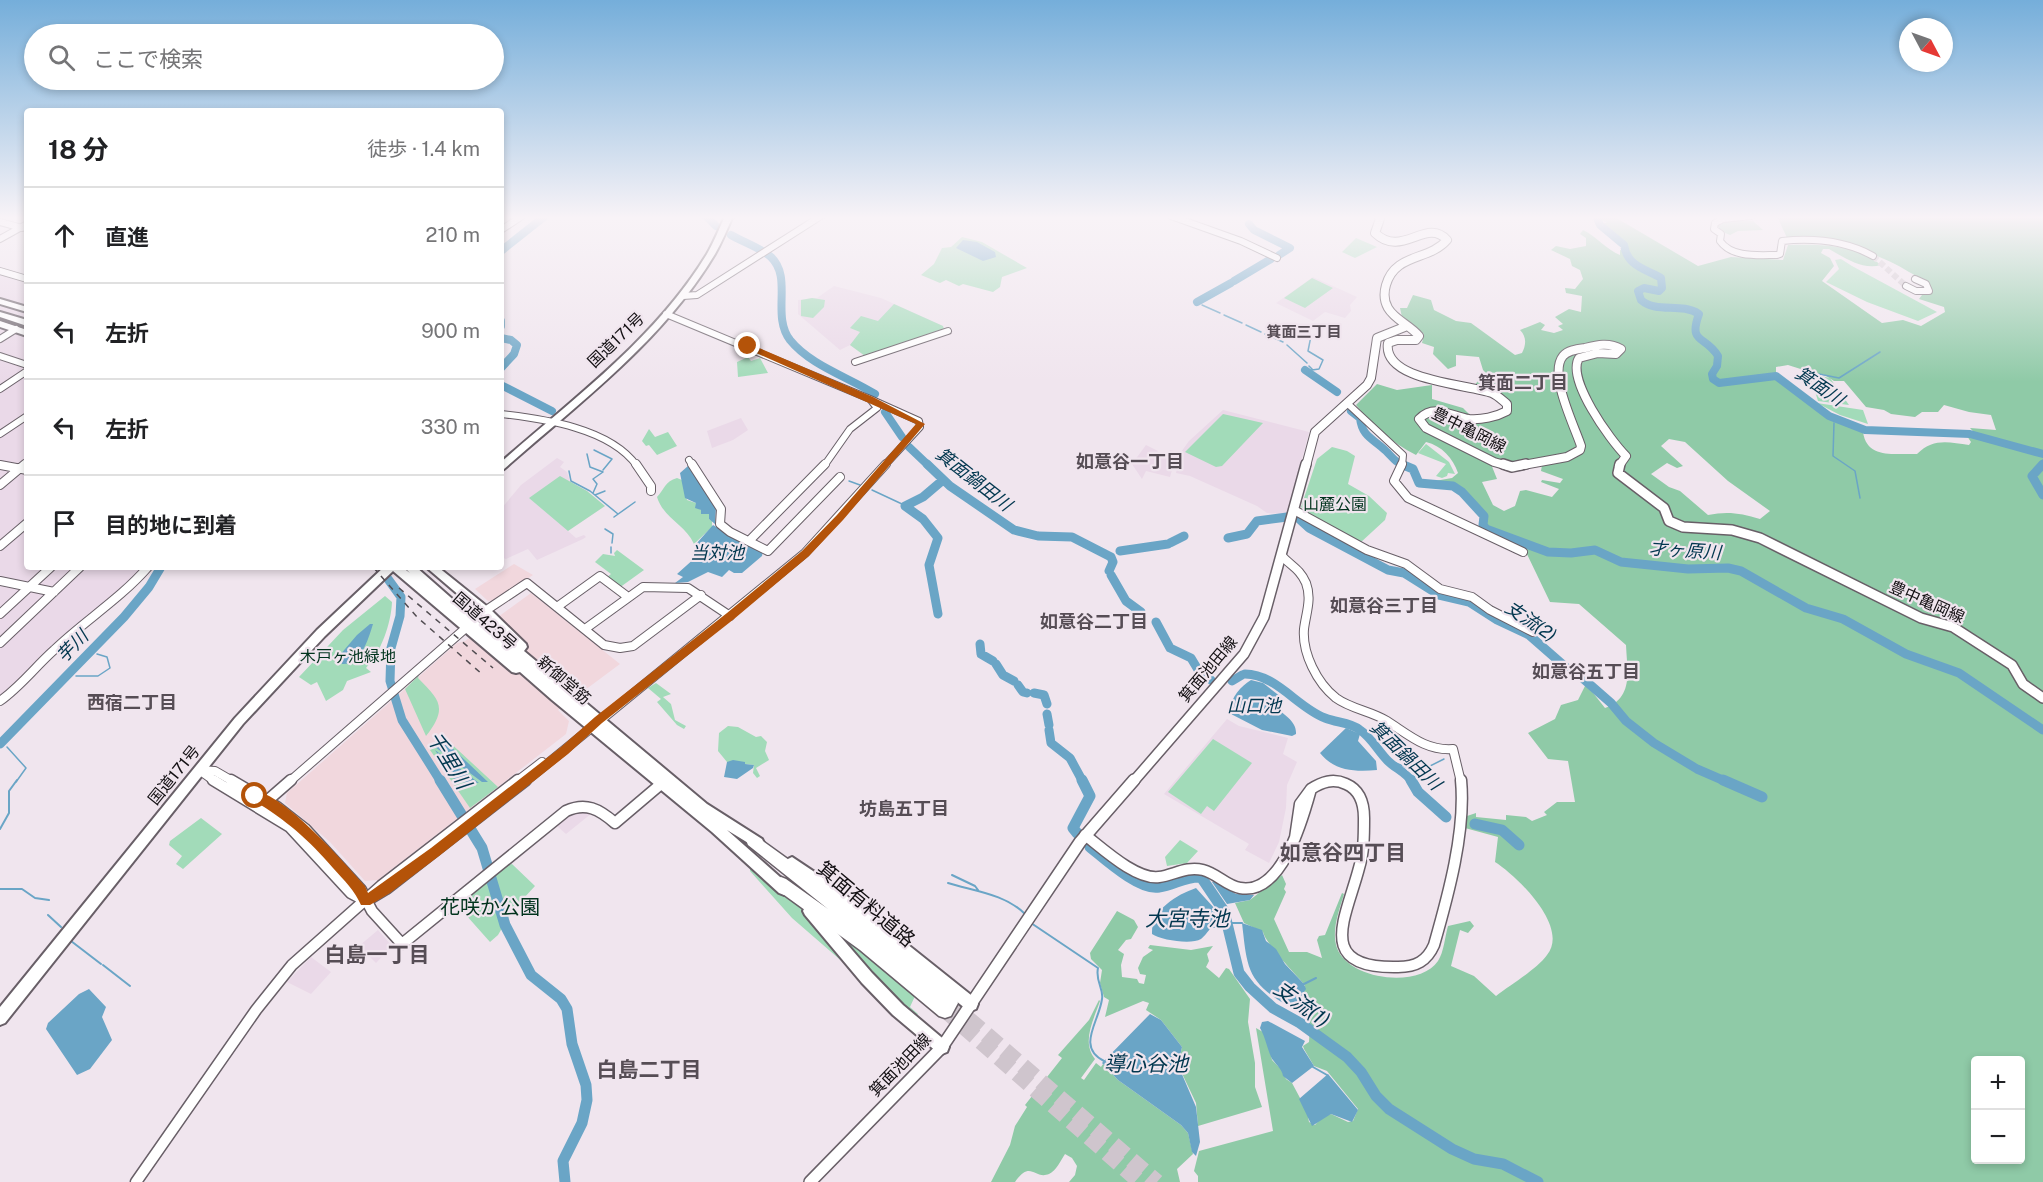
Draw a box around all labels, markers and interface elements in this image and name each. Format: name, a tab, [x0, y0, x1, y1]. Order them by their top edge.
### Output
north arrow	[1899, 18, 1953, 72]
search box	[24, 24, 504, 90]
icon: search	[45, 41, 78, 74]
text: ここで検索	[93, 46, 203, 72]
text: 18 分	[48, 134, 108, 165]
text: 徒歩 · 1.4 km	[367, 137, 480, 161]
icon: ahead	[48, 219, 81, 252]
text: 210 m	[426, 223, 480, 247]
text: 直進	[105, 224, 149, 250]
street label: 国道171号	[584, 309, 648, 371]
icon: left	[48, 315, 81, 348]
text: 900 m	[421, 319, 480, 343]
text: 左折	[105, 320, 149, 346]
district label: 箕面三丁目	[1266, 323, 1342, 340]
route end	[734, 332, 760, 358]
water label: 箕面川	[1792, 362, 1850, 411]
district label: 箕面二丁目	[1478, 372, 1568, 393]
street label: 豊中亀岡線	[1429, 403, 1509, 457]
icon: left	[48, 411, 81, 444]
text: 330 m	[421, 415, 480, 439]
text: 左折	[105, 416, 149, 442]
water label: 箕面鍋田川	[932, 443, 1018, 516]
district label: 如意谷一丁目	[1076, 451, 1184, 472]
park label: 山麓公園	[1303, 495, 1367, 514]
icon: arrive	[48, 507, 81, 540]
text: 目的地に到着	[105, 512, 237, 538]
water label: 才ヶ原川	[1648, 537, 1724, 563]
water label: 当対池	[690, 542, 746, 563]
street label: 豊中亀岡線	[1887, 577, 1967, 627]
street label: 国道423号	[449, 588, 521, 654]
district label: 如意谷三丁目	[1330, 595, 1438, 616]
water label: 支流(2)	[1502, 596, 1560, 646]
district label: 如意谷二丁目	[1040, 611, 1148, 632]
water label: 芋川	[52, 624, 93, 666]
street label: 箕面池田線	[1175, 632, 1241, 706]
park label: 木戸ヶ池緑地	[300, 647, 396, 666]
street label: 新御堂筋	[534, 652, 594, 708]
district label: 如意谷五丁目	[1532, 661, 1640, 682]
district label: 西宿二丁目	[87, 692, 177, 713]
water label: 山口池	[1227, 695, 1283, 716]
water label: 箕面鍋田川	[1366, 716, 1447, 795]
water label: 千里川	[422, 727, 477, 795]
street label: 国道171号	[144, 741, 204, 809]
route start	[241, 782, 267, 808]
district label: 坊島五丁目	[859, 798, 949, 819]
district label: 如意谷四丁目	[1280, 840, 1406, 865]
street label: 箕面有料道路	[812, 856, 920, 952]
park label: 花咲か公園	[440, 895, 540, 919]
water label: 大宮寺池	[1145, 906, 1231, 931]
district label: 白島一丁目	[325, 942, 430, 967]
water label: 支流(1)	[1269, 975, 1335, 1033]
street label: 箕面池田線	[865, 1030, 935, 1100]
water label: 導心谷池	[1104, 1051, 1190, 1076]
map controls	[1971, 1056, 2025, 1164]
button: +	[1971, 1056, 2025, 1110]
district label: 白島二丁目	[597, 1057, 702, 1082]
button: −	[1971, 1110, 2025, 1164]

